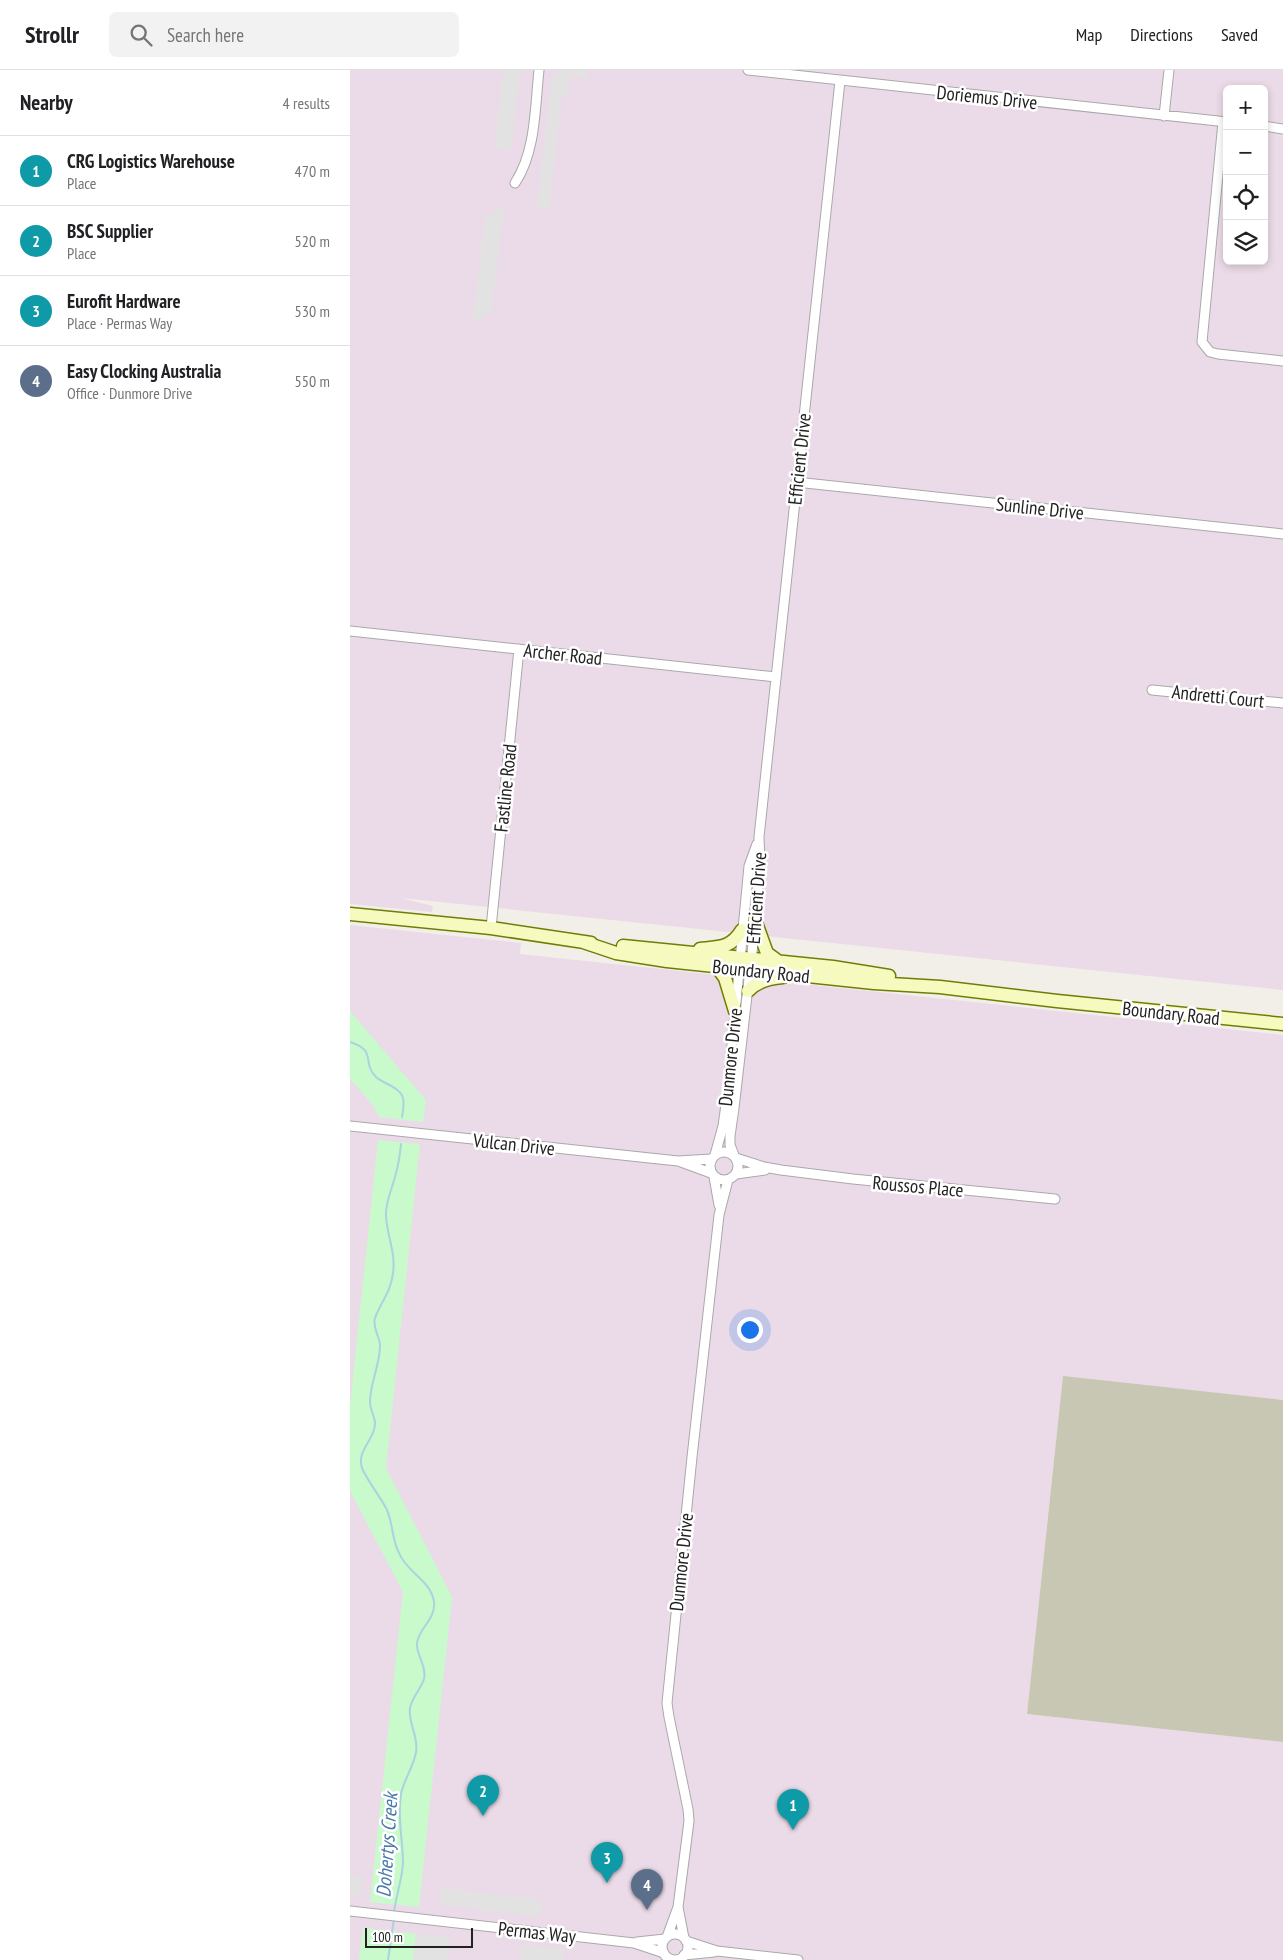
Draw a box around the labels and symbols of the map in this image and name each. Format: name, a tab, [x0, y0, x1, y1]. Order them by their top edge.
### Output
street label: Doriemus Drive	[936, 80, 1039, 114]
street label: Efficient Drive	[782, 412, 816, 506]
street label: Sunline Drive	[995, 491, 1085, 525]
street label: Archer Road	[523, 638, 603, 670]
street label: Andretti Court	[1171, 679, 1266, 713]
street label: Fastline Road	[488, 743, 522, 833]
street label: Efficient Drive	[741, 851, 771, 945]
street label: Boundary Road	[711, 954, 811, 988]
street label: Boundary Road	[1121, 996, 1221, 1030]
street label: Dunmore Drive	[713, 1006, 747, 1107]
street label: Vulcan Drive	[471, 1128, 556, 1160]
street label: Roussos Place	[872, 1170, 965, 1202]
your location	[737, 1317, 763, 1343]
street label: Dunmore Drive	[664, 1511, 698, 1612]
pin: 2	[467, 1775, 499, 1816]
pin: 1	[777, 1789, 809, 1830]
water label: Dohertys Creek	[370, 1790, 404, 1898]
pin: 3	[591, 1842, 623, 1883]
pin: 4	[631, 1869, 663, 1910]
street label: Permas Way	[497, 1916, 578, 1948]
scale bar	[365, 1925, 472, 1948]

